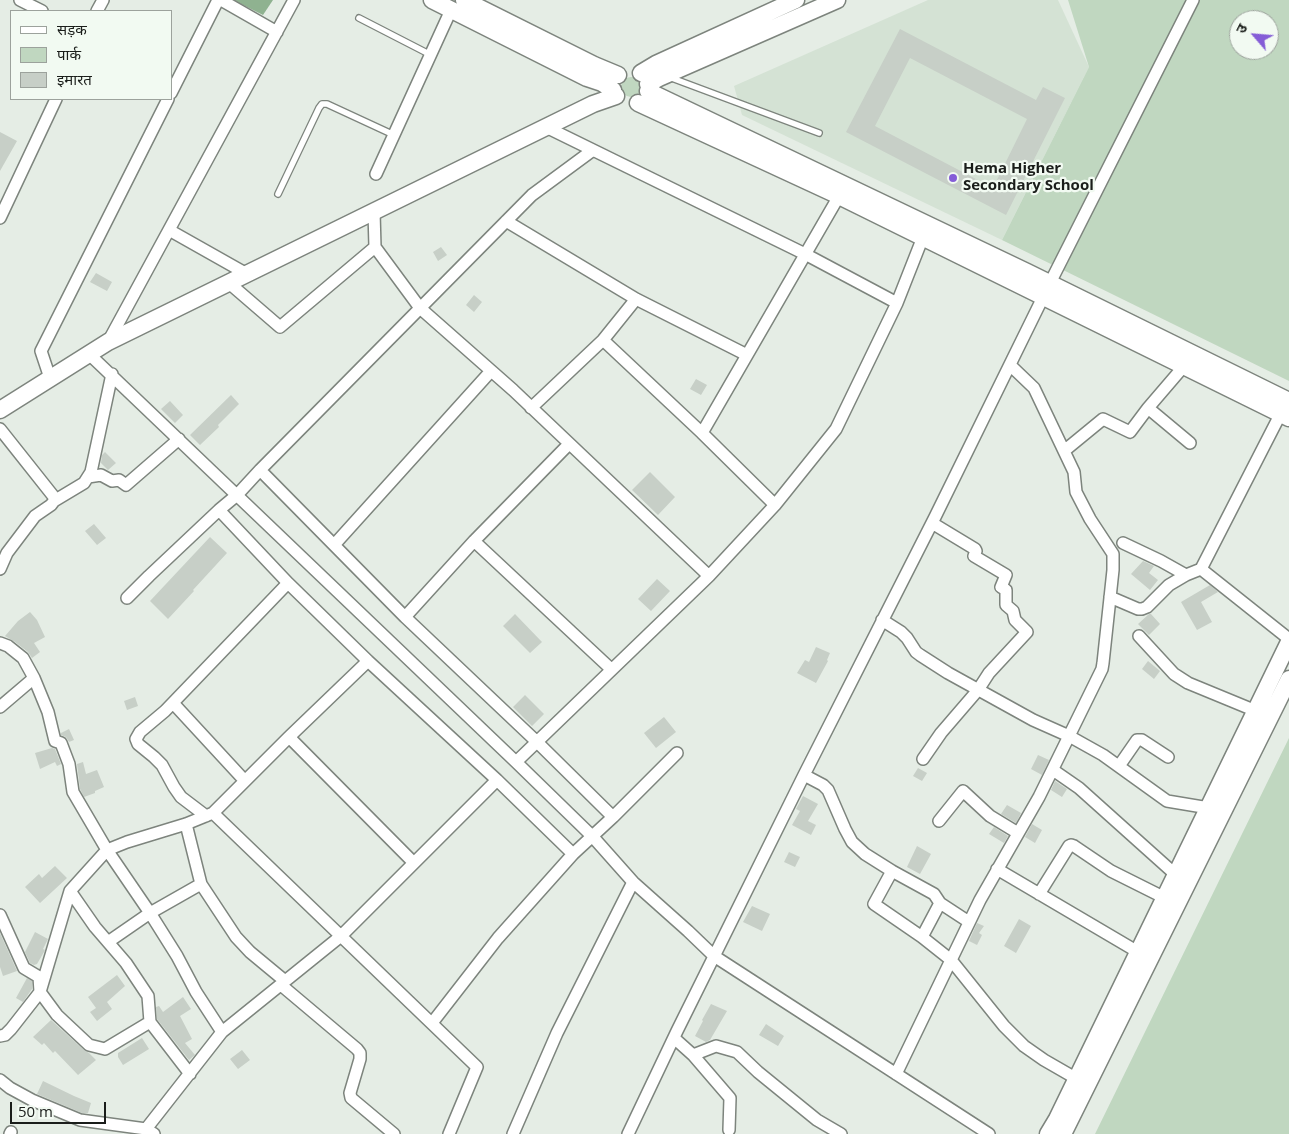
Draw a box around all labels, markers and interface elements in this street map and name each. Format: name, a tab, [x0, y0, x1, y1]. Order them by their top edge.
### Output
legend	[10, 10, 172, 100]
north arrow	[1229, 10, 1279, 60]
text: सड़क	[57, 19, 87, 39]
text: उ	[1231, 20, 1251, 36]
text: पार्क	[57, 44, 81, 64]
text: इमारत	[57, 69, 92, 89]
place label: Hema Higher Secondary School	[963, 160, 1094, 195]
marker: Hema Higher Secondary School	[947, 172, 959, 184]
scale bar	[12, 1092, 109, 1124]
text: 50 m	[18, 1101, 53, 1121]

